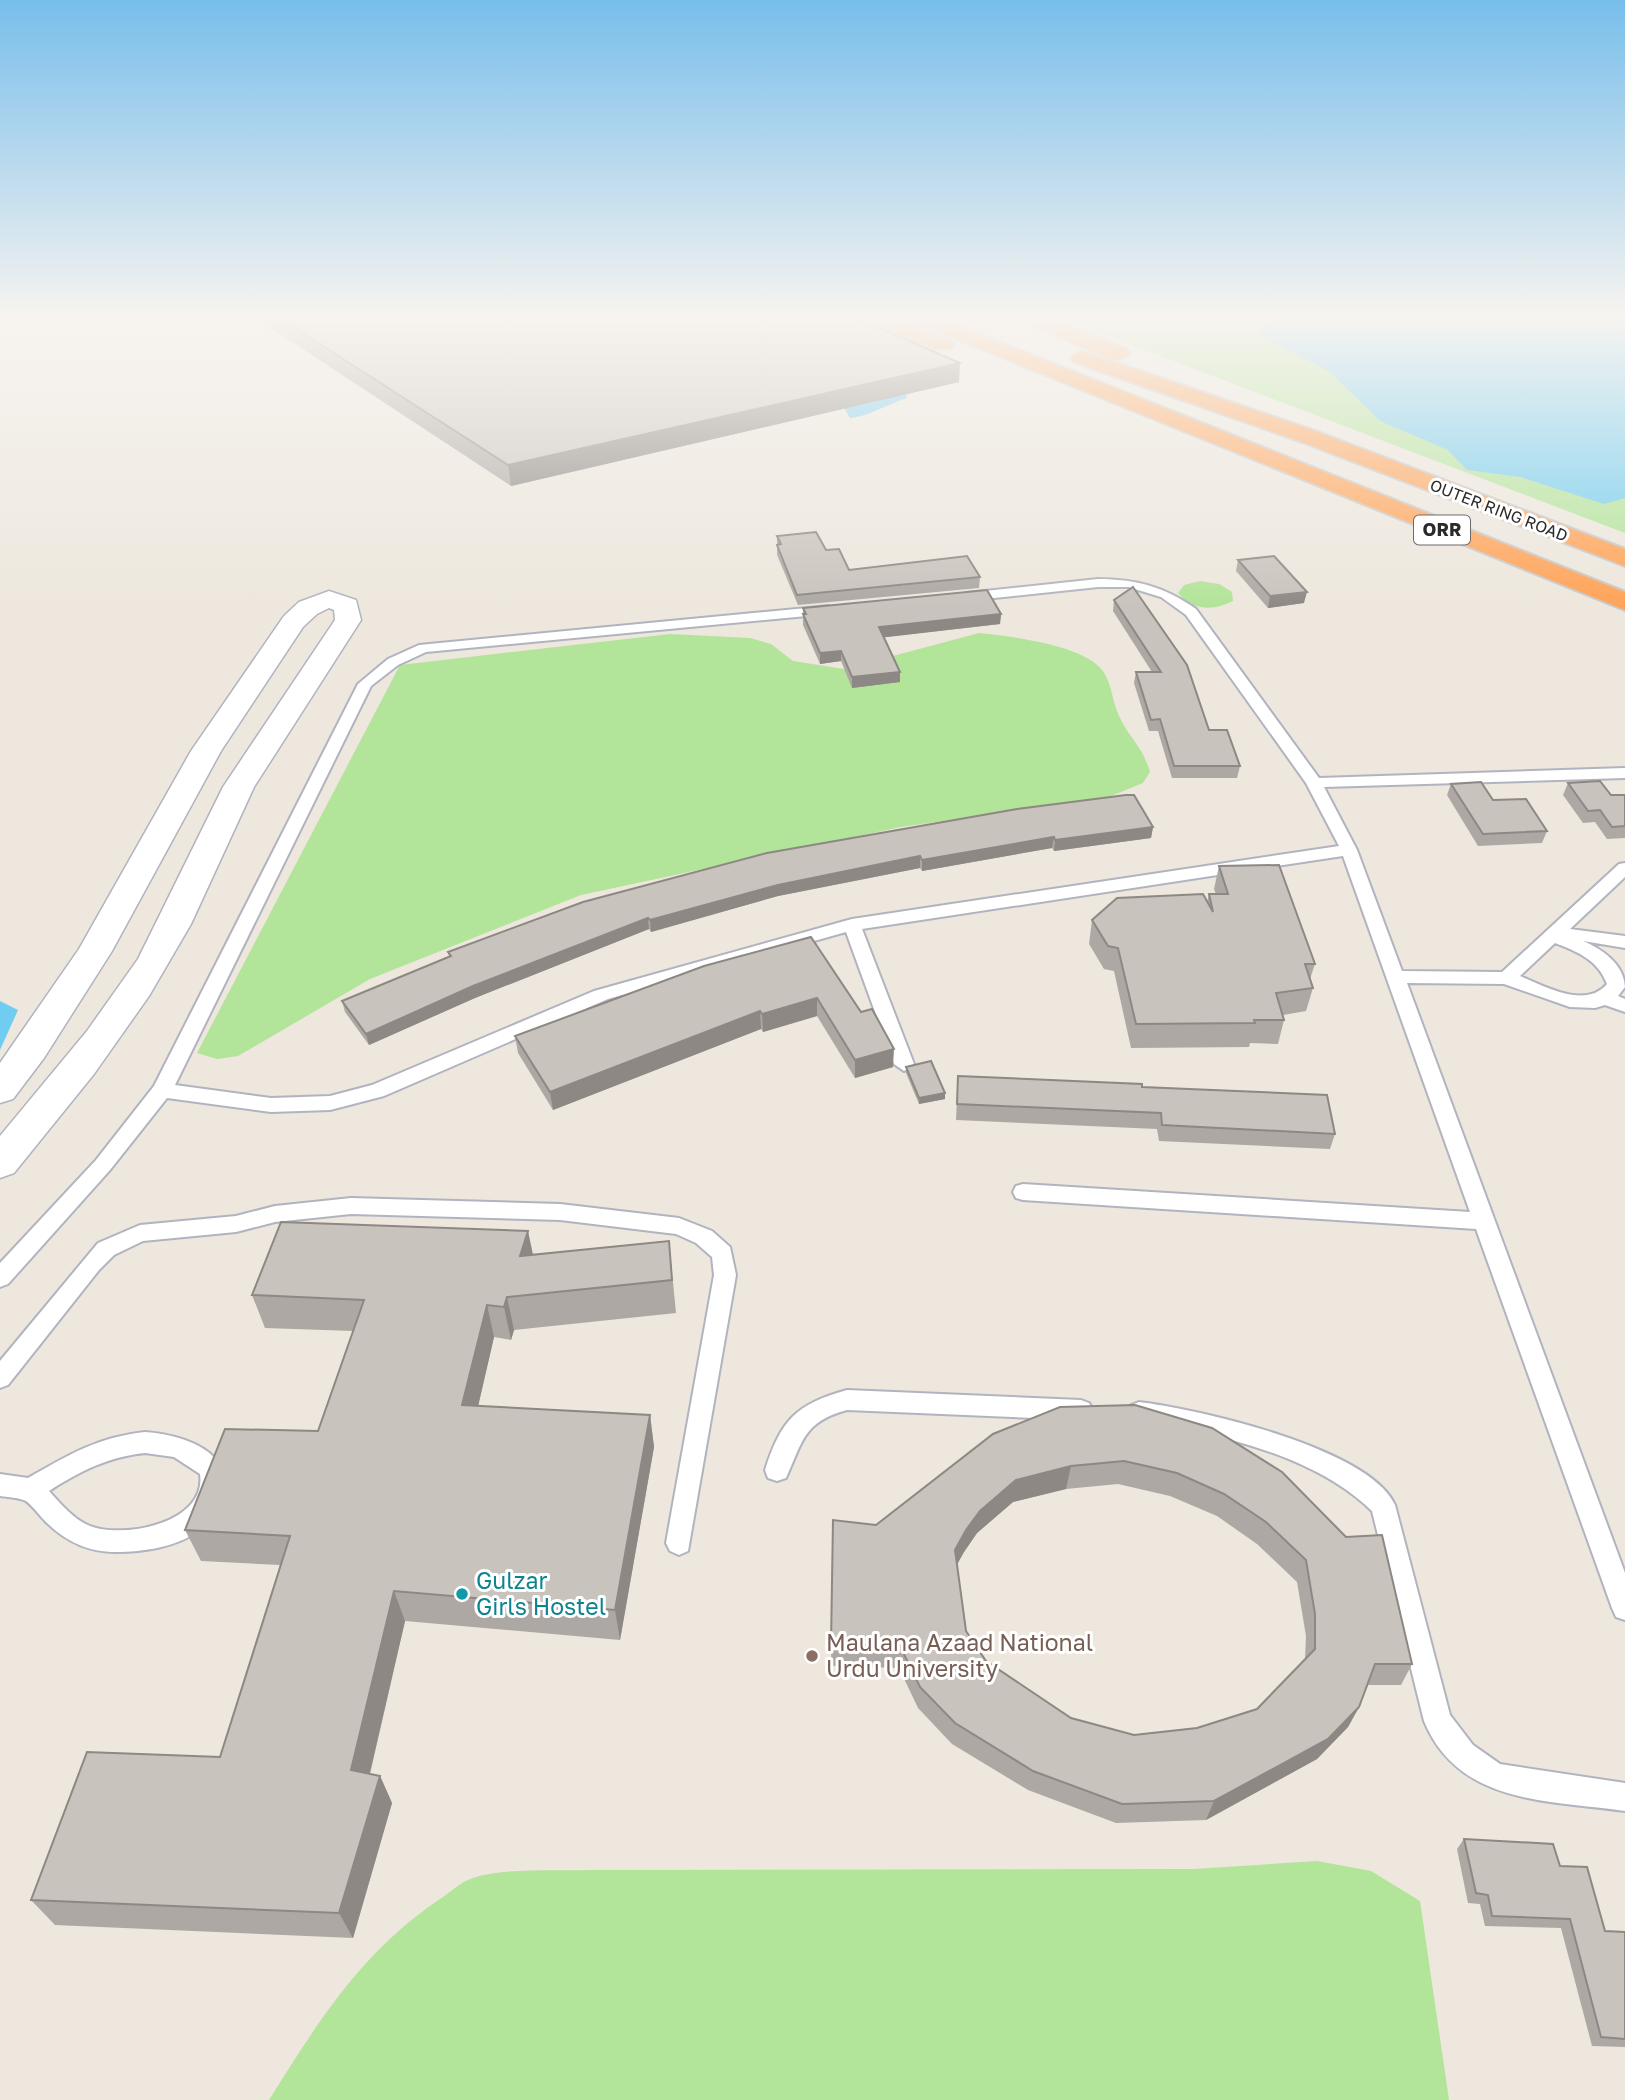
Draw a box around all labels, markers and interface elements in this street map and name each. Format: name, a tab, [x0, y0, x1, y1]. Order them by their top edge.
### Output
street label: OUTER RING ROAD	[1427, 475, 1571, 545]
road number: ORR	[1414, 516, 1470, 544]
place label: Gulzar Girls Hostel	[476, 1566, 606, 1620]
marker: Gulzar Girls Hostel	[454, 1586, 470, 1602]
place label: Maulana Azaad National Urdu University	[826, 1628, 1093, 1682]
marker: Maulana Azaad National Urdu University	[804, 1648, 820, 1664]

